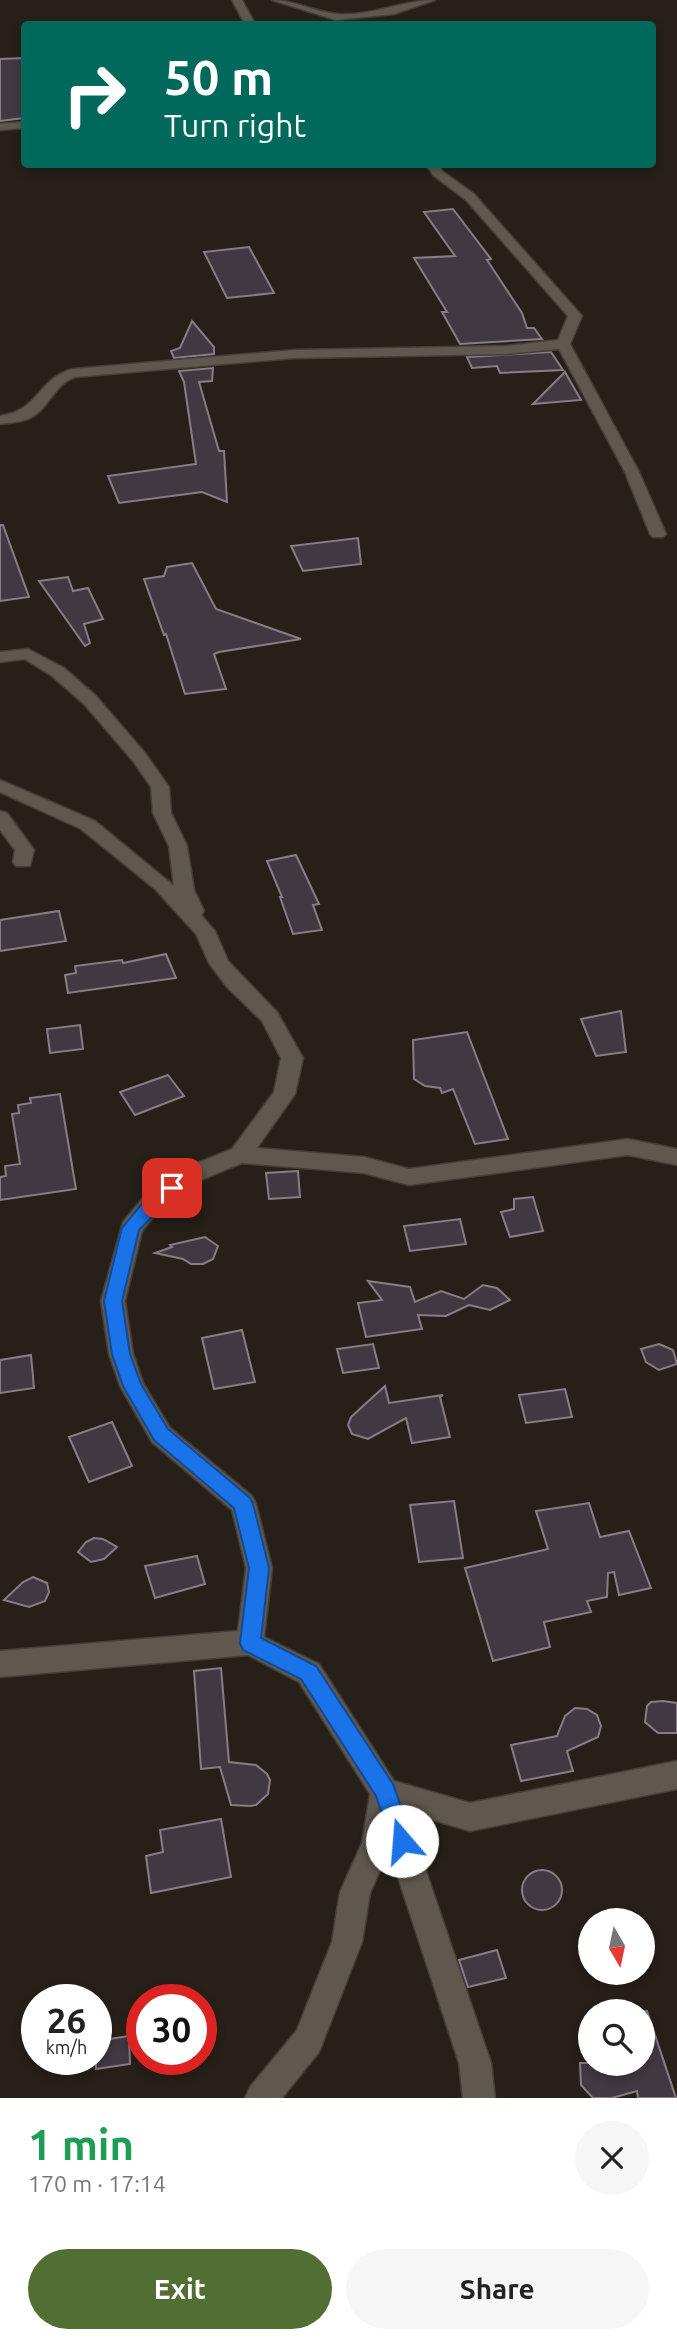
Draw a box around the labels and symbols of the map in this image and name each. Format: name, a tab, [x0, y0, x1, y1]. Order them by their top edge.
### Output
pin	[142, 1158, 202, 1218]
position arrow	[365, 1804, 439, 1878]
north arrow	[578, 1908, 654, 1984]
speed limit sign: 30	[126, 1984, 217, 2075]

